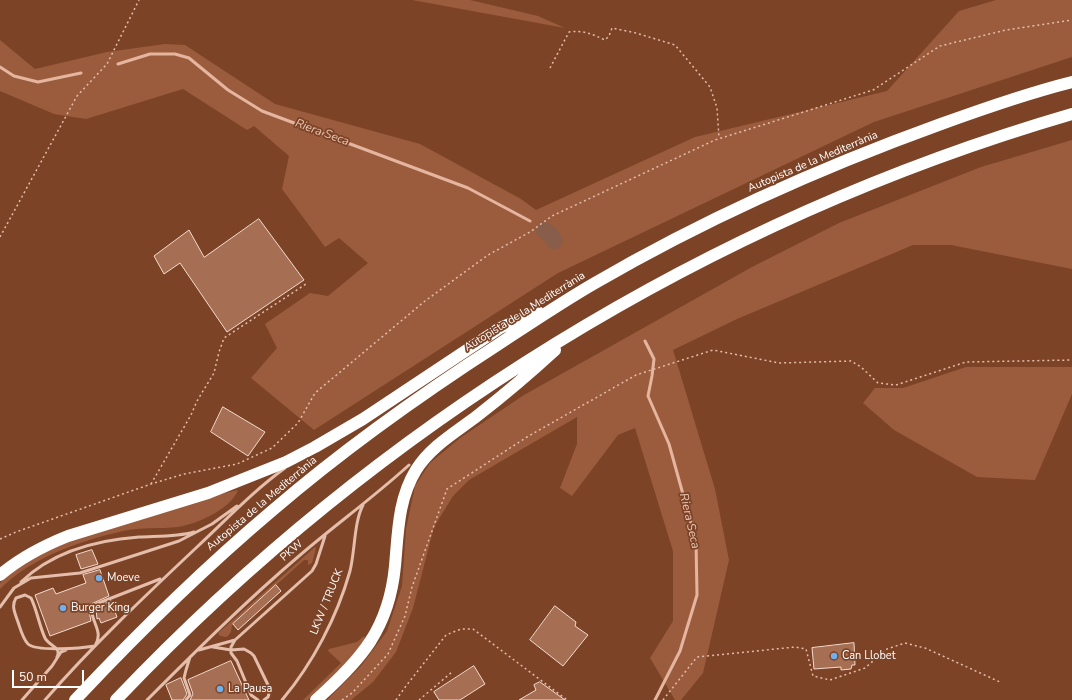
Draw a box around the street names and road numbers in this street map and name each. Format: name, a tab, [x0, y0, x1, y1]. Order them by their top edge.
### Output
street label: Autopista de la Mediterrània	[746, 129, 880, 195]
street label: Autopista de la Mediterrània	[462, 269, 588, 355]
street label: Autopista de la Mediterrània	[204, 454, 320, 554]
street label: PKW	[278, 538, 306, 564]
street label: LKW / TRUCK	[308, 567, 346, 637]

